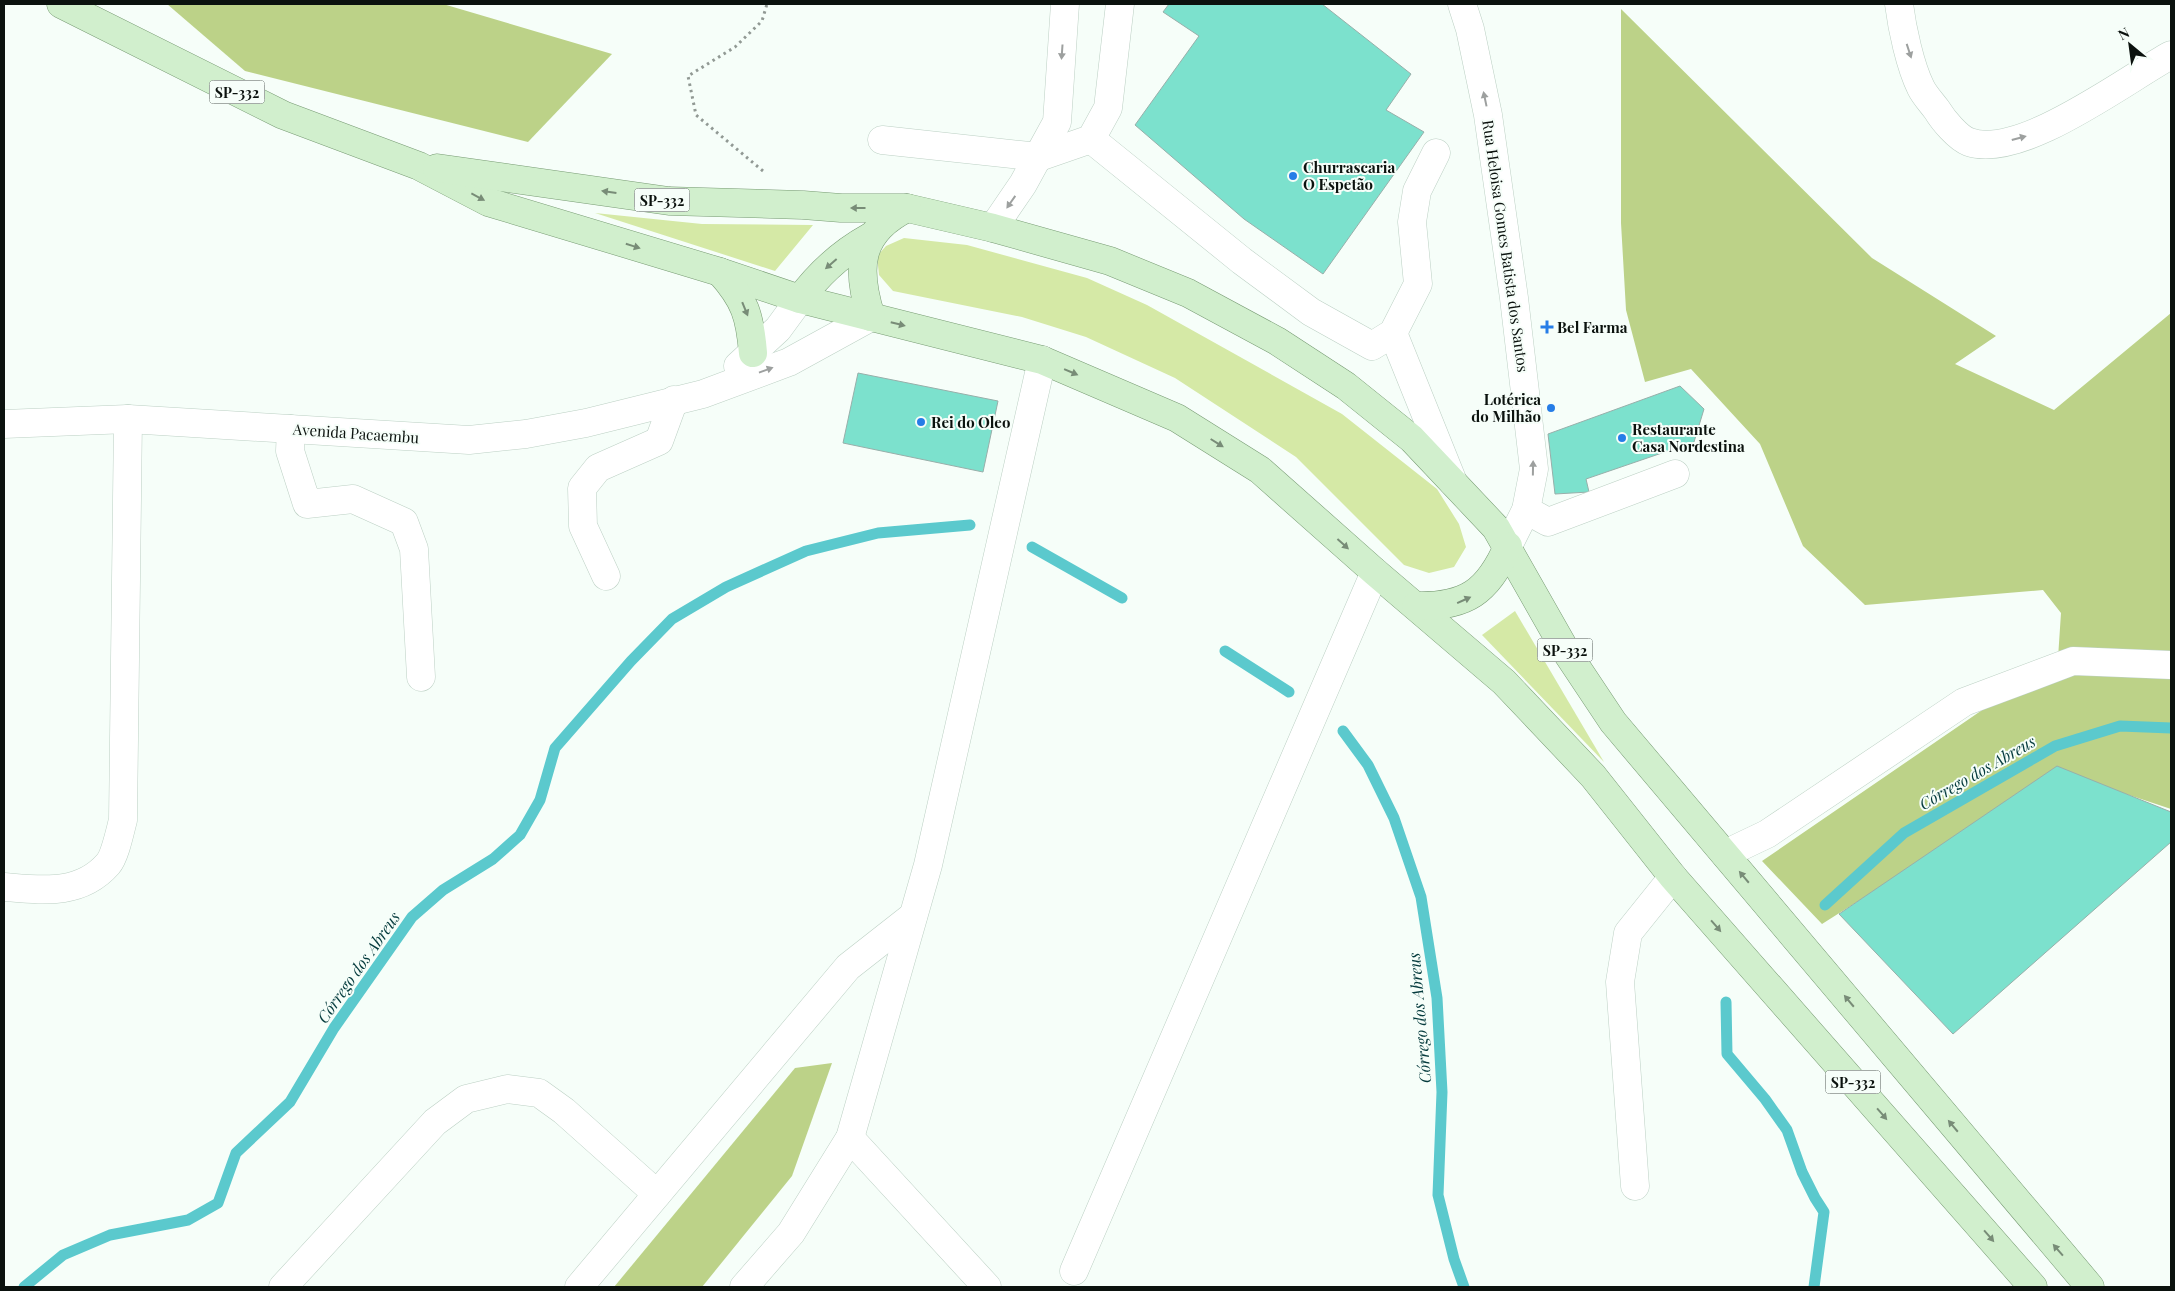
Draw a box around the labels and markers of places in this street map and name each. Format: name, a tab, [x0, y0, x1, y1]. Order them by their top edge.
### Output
place label: Churrascaria O Espetão	[1303, 157, 1395, 194]
marker: Churrascaria O Espetão	[1287, 170, 1299, 182]
place label: Bel Farma	[1557, 317, 1628, 337]
marker: Bel Farma	[1541, 321, 1553, 333]
place label: Lotérica do Milhão	[1471, 389, 1541, 426]
marker: Lotérica do Milhão	[1545, 402, 1557, 414]
place label: Rei do Oleo	[931, 412, 1010, 432]
marker: Rei do Oleo	[915, 416, 927, 428]
place label: Restaurante Casa Nordestina	[1632, 419, 1745, 456]
marker: Restaurante Casa Nordestina	[1616, 432, 1628, 444]

